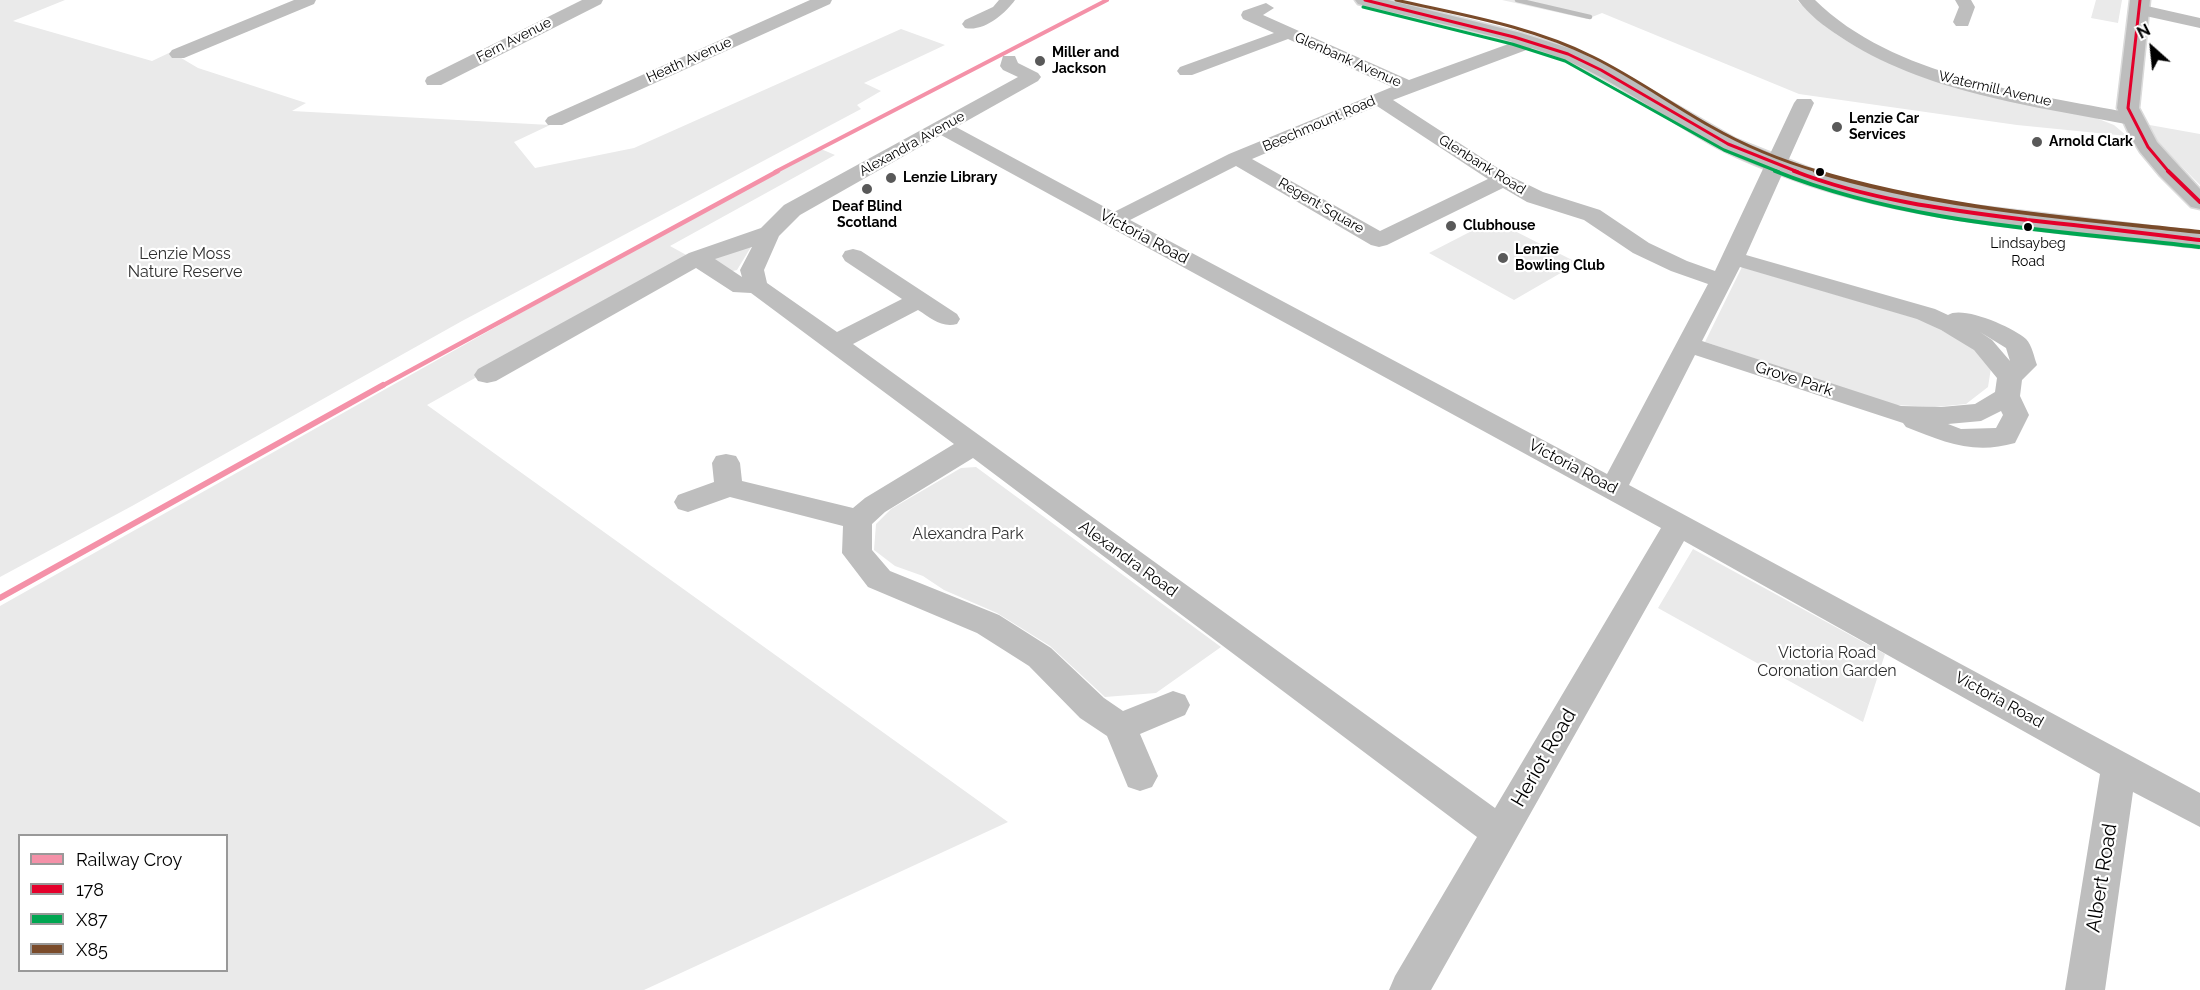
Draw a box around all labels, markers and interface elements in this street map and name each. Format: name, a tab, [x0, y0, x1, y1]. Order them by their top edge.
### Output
street label: Fern Avenue	[474, 14, 554, 66]
north arrow	[2122, 18, 2182, 78]
text: N	[2134, 20, 2153, 43]
street label: Glenbank Avenue	[1292, 29, 1404, 91]
street label: Heath Avenue	[644, 34, 734, 86]
place label: Miller and Jackson	[1052, 45, 1119, 78]
marker: Miller and Jackson	[1033, 54, 1047, 68]
street label: Watermill Avenue	[1937, 68, 2053, 110]
street label: Beechmount Road	[1260, 93, 1378, 155]
street label: Alexandra Avenue	[856, 108, 968, 180]
place label: Lenzie Car Services	[1849, 111, 1919, 144]
marker: Lenzie Car Services	[1830, 120, 1844, 134]
street label: Glenbank Road	[1435, 132, 1529, 198]
place label: Arnold Clark	[2049, 134, 2133, 150]
marker: Arnold Clark	[2030, 135, 2044, 149]
unlabelled marker	[1814, 166, 1826, 178]
place label: Lenzie Library	[903, 170, 997, 186]
marker: Lenzie Library	[884, 171, 898, 185]
street label: Regent Square	[1275, 175, 1367, 237]
marker: Deaf Blind Scotland	[860, 182, 874, 196]
place label: Deaf Blind Scotland	[832, 199, 902, 232]
street label: Victoria Road	[1096, 205, 1192, 269]
place label: Clubhouse	[1463, 218, 1535, 234]
marker: Clubhouse	[1444, 219, 1458, 233]
marker: Lindsaybeg Road	[2022, 221, 2034, 233]
place label: Lindsaybeg Road	[1990, 236, 2066, 268]
place label: Lenzie Bowling Club	[1515, 242, 1605, 274]
park label: Lenzie Moss Nature Reserve	[128, 244, 242, 282]
marker: Lenzie Bowling Club	[1496, 251, 1510, 265]
street label: Grove Park	[1753, 357, 1835, 401]
street label: Victoria Road	[1525, 435, 1621, 499]
street label: Alexandra Road	[1075, 517, 1181, 601]
park label: Alexandra Park	[912, 524, 1024, 544]
park label: Victoria Road Coronation Garden	[1757, 643, 1897, 681]
street label: Victoria Road	[1951, 668, 2047, 732]
street label: Heriot Road	[1506, 705, 1582, 811]
street label: Albert Road	[2082, 822, 2122, 934]
legend	[18, 834, 228, 972]
text: Railway Croy	[76, 849, 182, 870]
text: 178	[76, 879, 104, 900]
text: X87	[76, 909, 108, 930]
text: X85	[76, 939, 108, 960]

